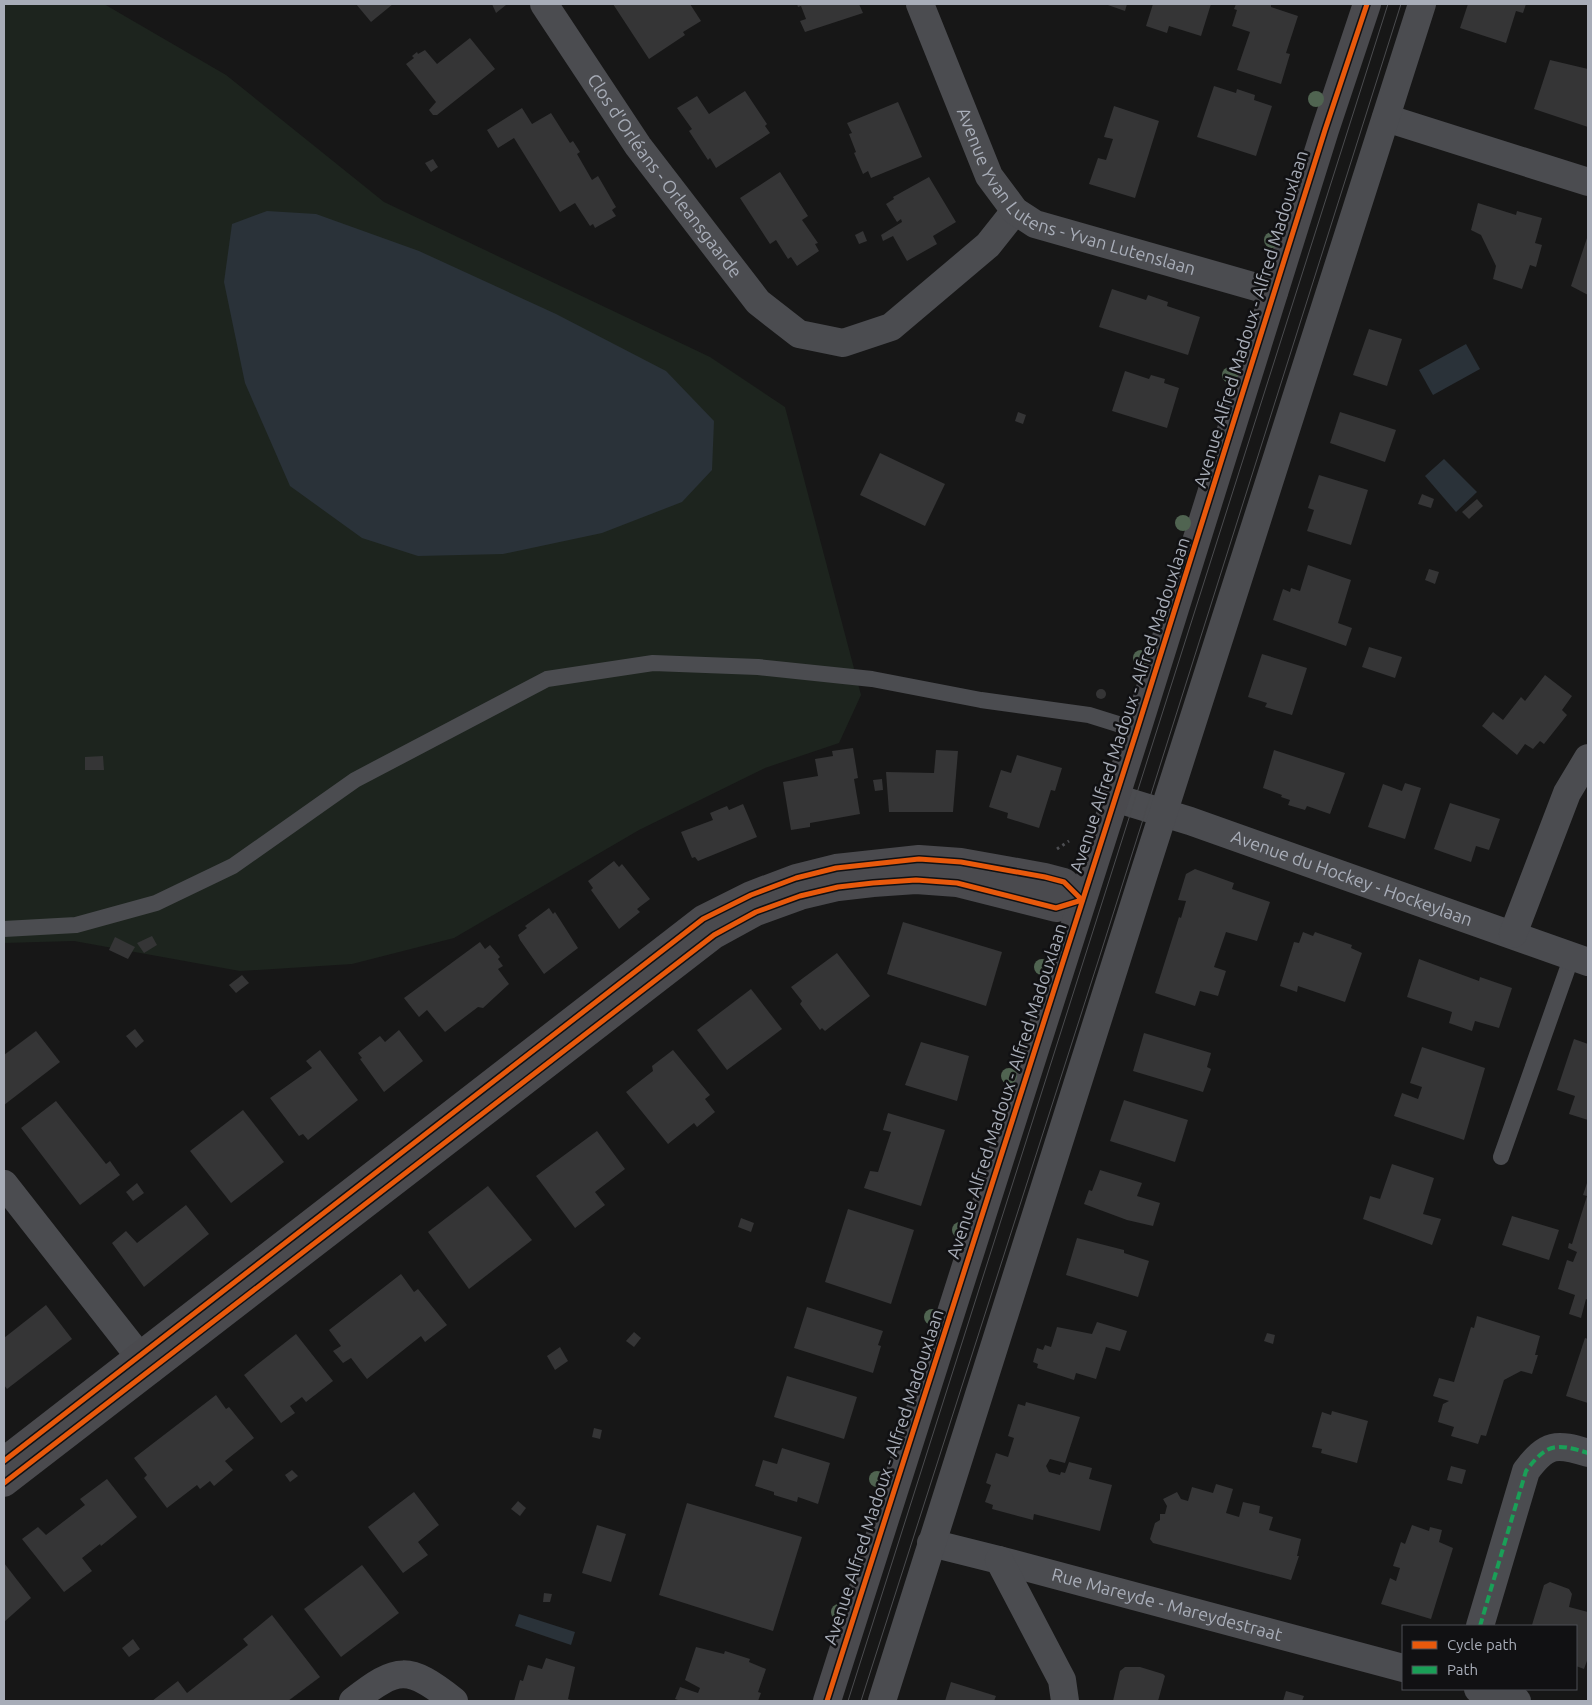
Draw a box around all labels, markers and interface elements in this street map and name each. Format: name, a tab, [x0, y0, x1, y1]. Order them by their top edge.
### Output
street label: Clos d'Orléans - Orleansgaarde	[584, 70, 747, 281]
street label: Avenue Yvan Lutens - Yvan Lutenslaan	[954, 105, 1198, 278]
street label: Avenue Alfred Madoux - Alfred Madouxlaan	[1189, 148, 1311, 490]
street label: Avenue Alfred Madoux - Alfred Madouxlaan	[1065, 534, 1193, 875]
street label: Avenue du Hockey - Hockeylaan	[1229, 825, 1475, 929]
street label: Avenue Alfred Madoux - Alfred Madouxlaan	[942, 920, 1070, 1261]
street label: Avenue Alfred Madoux - Alfred Madouxlaan	[819, 1306, 947, 1647]
street label: Rue Mareyde - Mareydestraat	[1050, 1564, 1285, 1644]
legend	[1402, 1625, 1577, 1690]
text: Cycle path	[1447, 1636, 1517, 1653]
text: Path	[1447, 1661, 1478, 1678]

